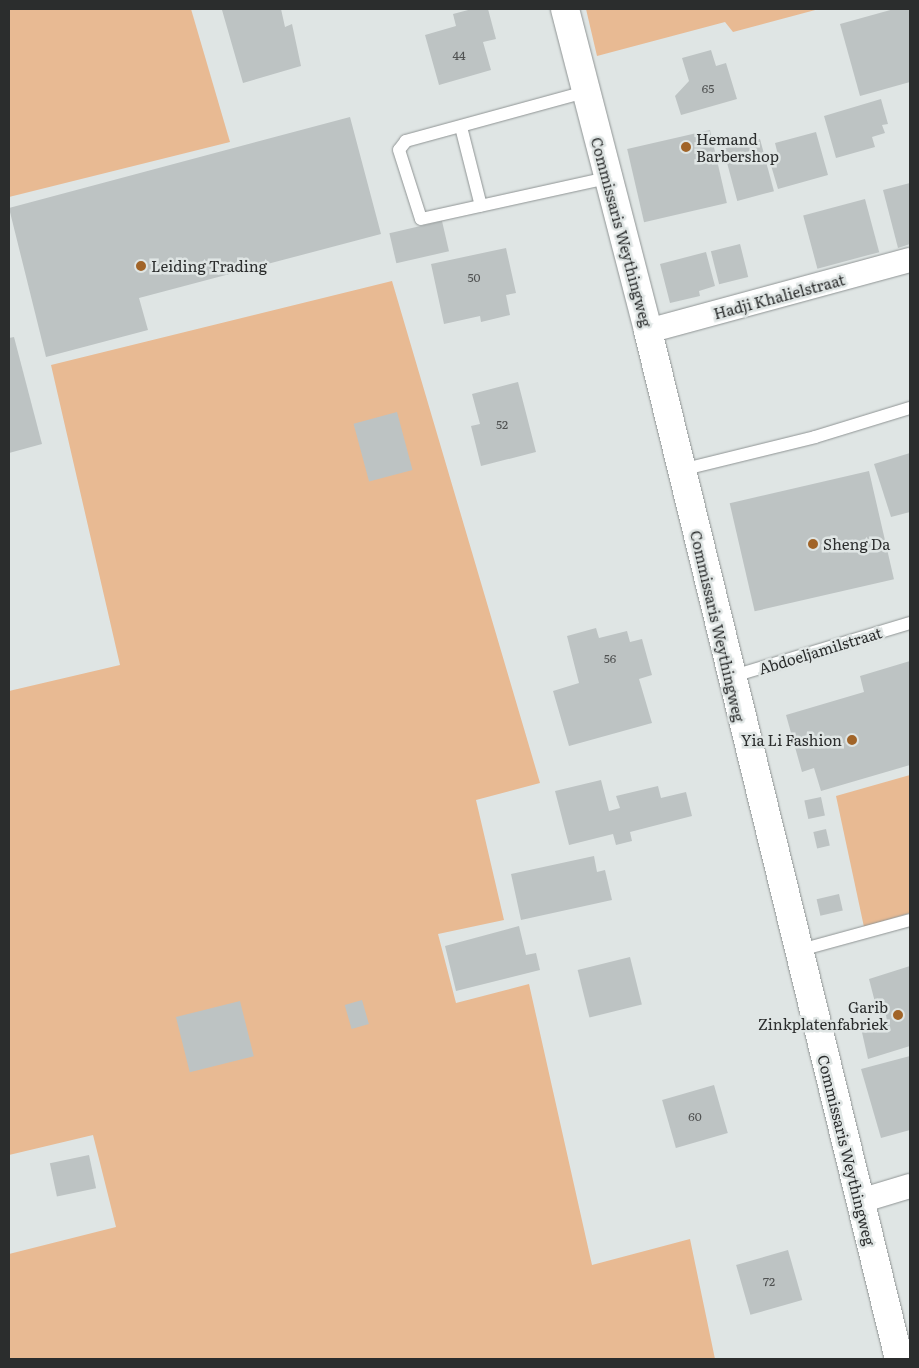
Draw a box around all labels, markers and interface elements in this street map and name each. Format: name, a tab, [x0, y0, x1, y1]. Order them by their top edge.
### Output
house number: 44	[452, 49, 466, 63]
house number: 65	[702, 82, 714, 96]
place label: Hemand Barbershop	[696, 129, 779, 164]
street label: Commissaris Weythingweg	[588, 135, 656, 329]
marker: Hemand Barbershop	[680, 141, 692, 153]
place label: Leiding Trading	[151, 257, 267, 275]
marker: Leiding Trading	[135, 260, 147, 272]
street label: Hadji Khalielstraat	[711, 270, 847, 322]
house number: 50	[467, 271, 481, 285]
house number: 52	[496, 418, 508, 432]
street label: Commissaris Weythingweg	[687, 529, 749, 723]
place label: Sheng Da	[823, 535, 890, 553]
marker: Sheng Da	[807, 538, 819, 550]
street label: Abdoeljamilstraat	[756, 623, 884, 677]
house number: 56	[604, 652, 616, 666]
place label: Yia Li Fashion	[741, 731, 842, 749]
marker: Yia Li Fashion	[846, 734, 858, 746]
place label: Garib Zinkplatenfabriek	[758, 997, 888, 1032]
marker: Garib Zinkplatenfabriek	[892, 1009, 904, 1021]
street label: Commissaris Weythingweg	[815, 1053, 879, 1247]
house number: 60	[688, 1110, 702, 1124]
house number: 72	[763, 1275, 775, 1289]

